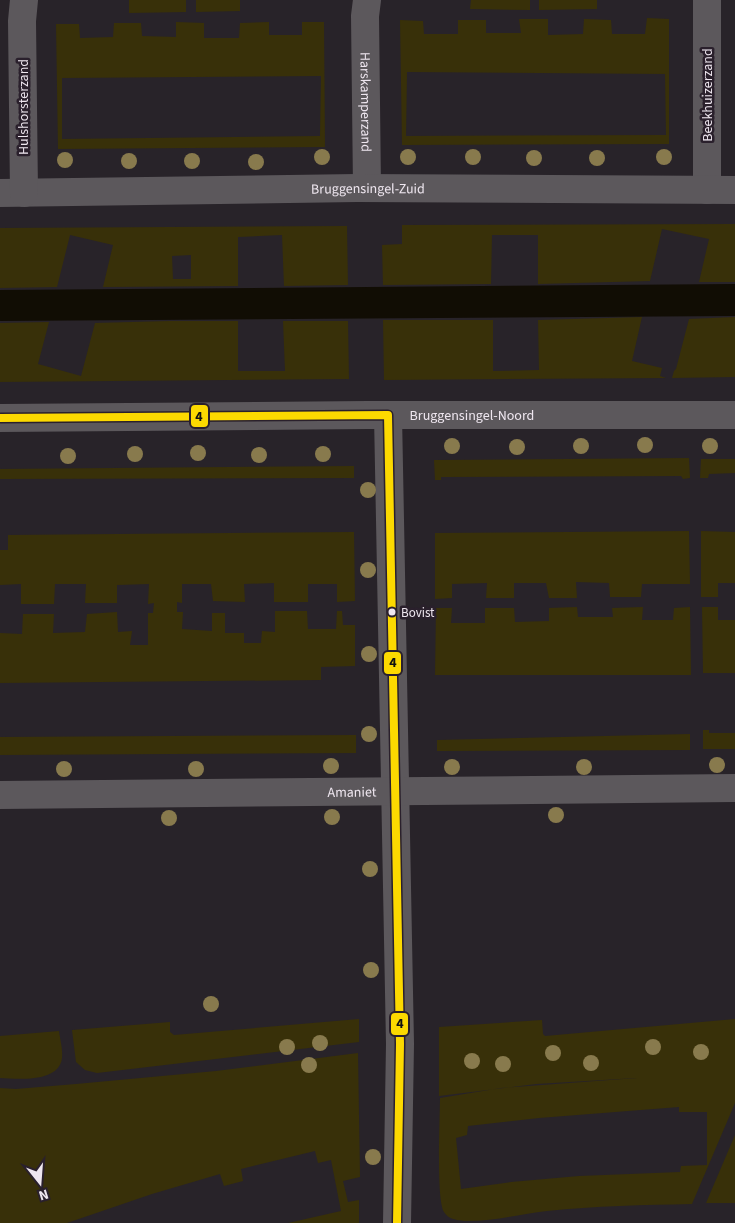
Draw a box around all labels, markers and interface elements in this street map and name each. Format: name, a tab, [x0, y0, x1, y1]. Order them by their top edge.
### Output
street label: Beekhuizerzand	[698, 48, 718, 142]
street label: Harskamperzand	[354, 52, 376, 152]
street label: Hulshorsterzand	[14, 59, 34, 155]
street label: Bruggensingel-Zuid	[311, 179, 425, 200]
line badge: 4	[190, 404, 209, 428]
street label: Bruggensingel-Noord	[410, 406, 534, 426]
text: 4	[195, 407, 203, 427]
place label: Bovist	[401, 604, 435, 622]
marker: Bovist	[387, 607, 397, 617]
line badge: 4	[383, 651, 402, 675]
text: 4	[389, 653, 397, 673]
street label: Amaniet	[327, 782, 377, 803]
line badge: 4	[390, 1012, 409, 1036]
text: 4	[396, 1014, 404, 1034]
north arrow	[15, 1158, 65, 1208]
text: N	[36, 1184, 51, 1205]

